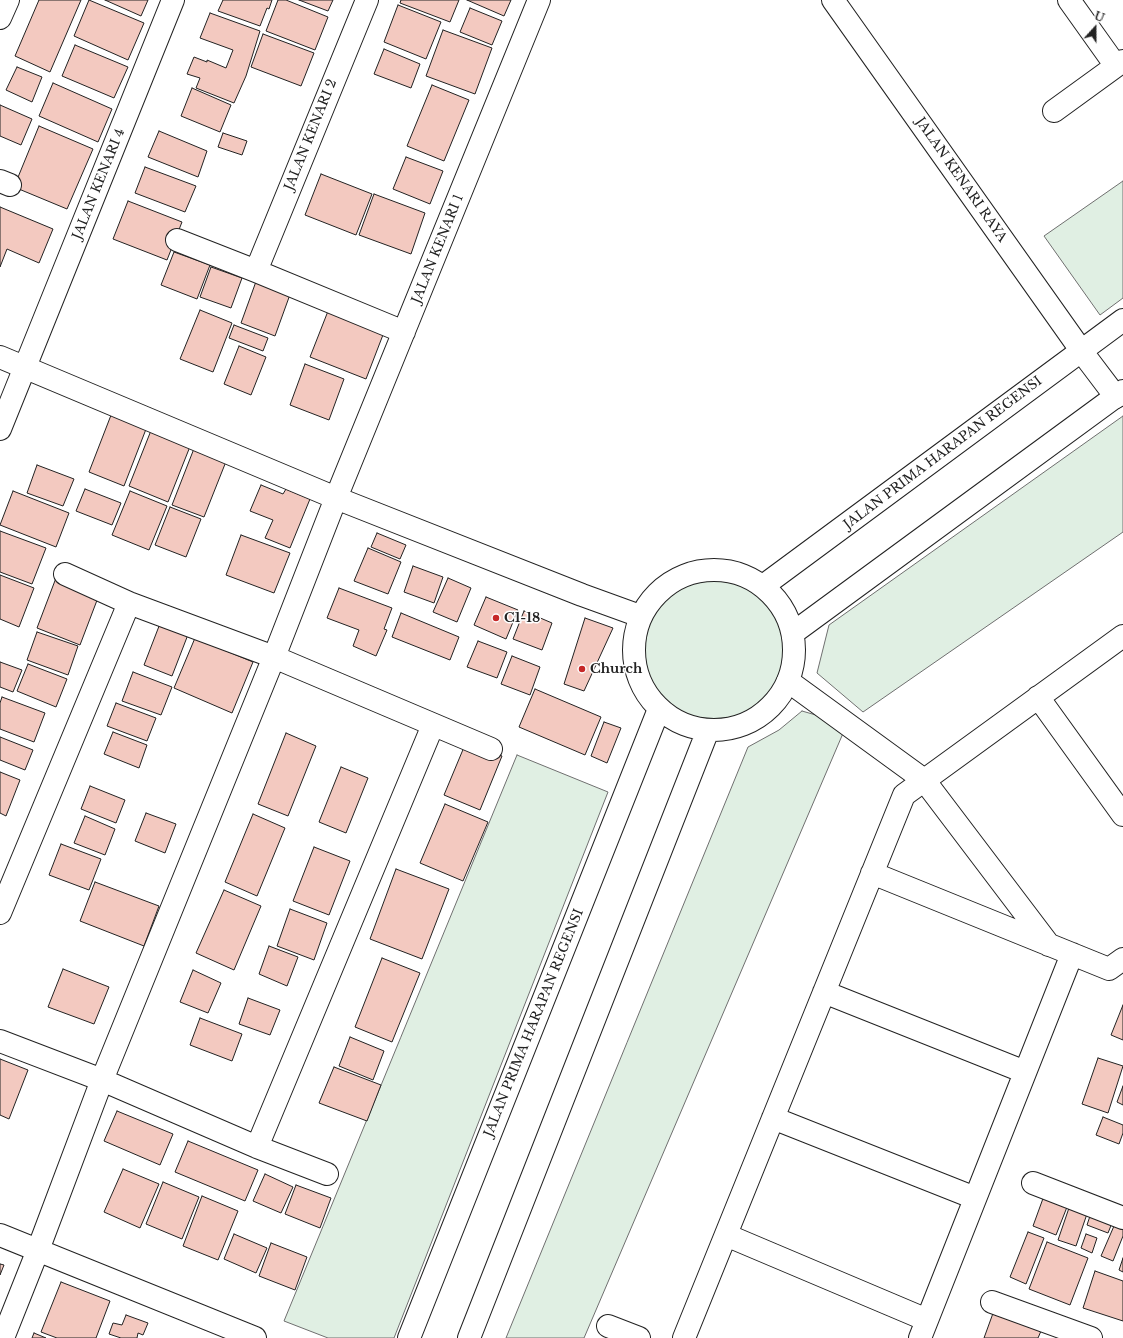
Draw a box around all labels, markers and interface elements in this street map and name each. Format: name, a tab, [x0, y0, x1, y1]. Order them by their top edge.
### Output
north arrow	[1075, 8, 1115, 48]
text: U	[1092, 9, 1106, 25]
street label: JALAN KENARI 2	[282, 77, 340, 193]
street label: JALAN KENARI RAYA	[912, 115, 1010, 245]
street label: JALAN KENARI 4	[70, 126, 128, 242]
street label: JALAN KENARI 1	[409, 192, 467, 306]
street label: JALAN PRIMA HARAPAN REGENSI	[841, 373, 1045, 533]
place label: C1-18	[504, 610, 540, 626]
marker: C1-18	[491, 613, 501, 623]
place label: Church	[590, 661, 642, 677]
marker: Church	[577, 664, 587, 674]
street label: JALAN PRIMA HARAPAN REGENSI	[481, 907, 587, 1139]

